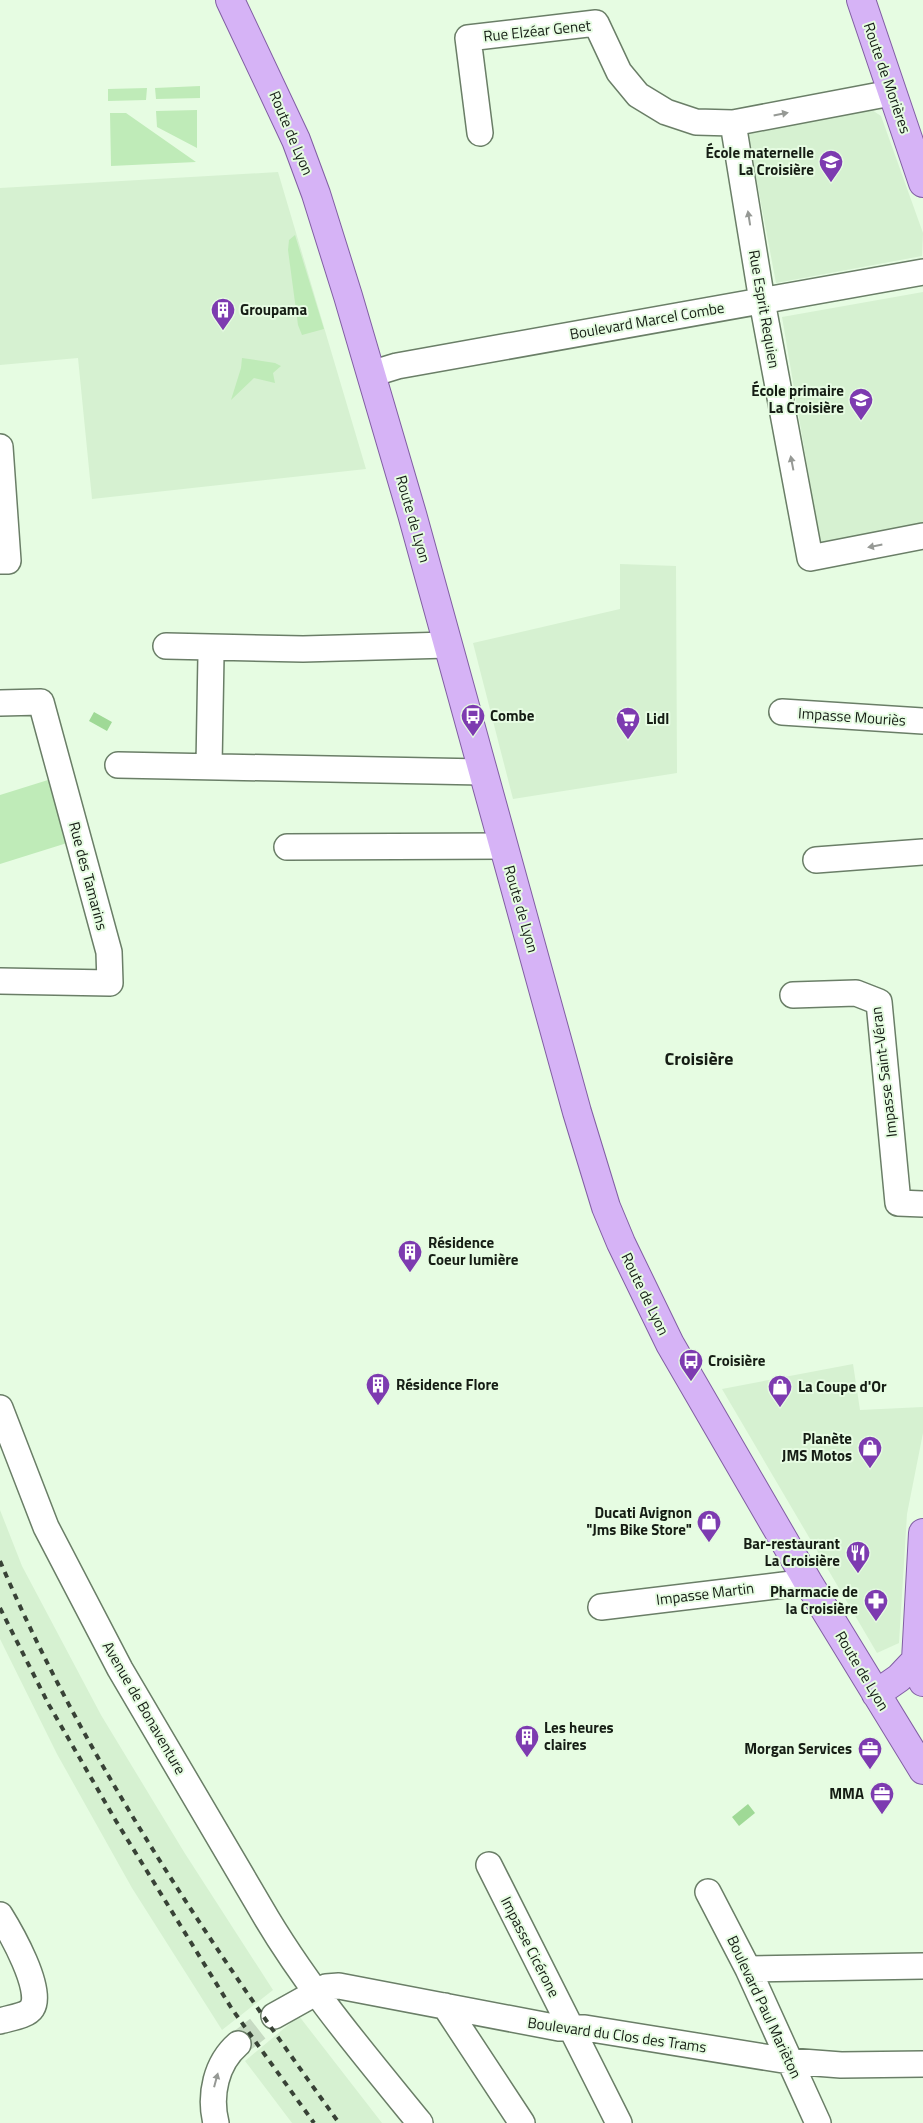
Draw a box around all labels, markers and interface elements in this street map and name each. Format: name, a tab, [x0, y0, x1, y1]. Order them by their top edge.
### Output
street label: Rue Elzéar Genet	[482, 13, 592, 48]
street label: Route de Morières	[858, 19, 917, 136]
street label: Route de Lyon	[263, 87, 320, 179]
one-way arrow	[774, 110, 789, 118]
place label: École maternelle La Croisière	[706, 141, 814, 181]
school or university icon: École maternelle La Croisière	[818, 149, 844, 183]
one-way arrow	[744, 210, 752, 226]
street label: Rue Esprit Requien	[743, 248, 786, 370]
street label: Boulevard Marcel Combe	[568, 296, 726, 345]
building icon: Groupama	[210, 297, 236, 331]
place label: Groupama	[240, 298, 307, 321]
place label: École primaire La Croisière	[751, 379, 844, 419]
school or university icon: École primaire La Croisière	[848, 387, 874, 421]
one-way arrow	[788, 455, 796, 471]
street label: Route de Lyon	[390, 473, 437, 565]
one-way arrow	[867, 542, 883, 550]
street label: Impasse Mouriès	[797, 701, 907, 732]
bus stop icon: Combe	[460, 703, 486, 737]
place label: Combe	[490, 704, 535, 727]
supermarket icon: Lidl	[615, 706, 641, 740]
place label: Lidl	[646, 707, 669, 730]
street label: Rue des Tamarins	[63, 819, 114, 933]
street label: Route de Lyon	[498, 863, 545, 955]
street label: Impasse Saint-Véran	[864, 1006, 903, 1138]
district label: Croisière	[665, 1045, 733, 1072]
place label: Résidence Coeur lumière	[428, 1231, 519, 1271]
building icon: Résidence Coeur lumière	[397, 1239, 423, 1273]
street label: Route de Lyon	[615, 1249, 675, 1339]
bus stop icon: Croisière	[678, 1348, 704, 1382]
place label: Croisière	[708, 1349, 766, 1372]
building icon: Résidence Flore	[365, 1372, 391, 1406]
place label: Résidence Flore	[396, 1373, 499, 1396]
shop icon: La Coupe d'Or	[767, 1374, 793, 1408]
place label: La Coupe d'Or	[798, 1375, 887, 1398]
place label: Planète JMS Motos	[782, 1427, 852, 1467]
shop icon: Planète JMS Motos	[857, 1435, 883, 1469]
place label: Ducati Avignon "Jms Bike Store"	[586, 1501, 692, 1541]
shop icon: Ducati Avignon "Jms Bike Store"	[696, 1509, 722, 1543]
place label: Bar-restaurant La Croisière	[743, 1532, 841, 1572]
restaurant icon: Bar-restaurant La Croisière	[845, 1540, 871, 1574]
street label: Impasse Martin	[655, 1576, 755, 1611]
place label: Pharmacie de la Croisière	[770, 1580, 858, 1620]
pharmacy icon: Pharmacie de la Croisière	[863, 1588, 889, 1622]
street label: Route de Lyon	[830, 1626, 895, 1715]
street label: Avenue de Bonaventure	[97, 1637, 192, 1779]
place label: Les heures claires	[544, 1716, 614, 1756]
building icon: Les heures claires	[514, 1724, 540, 1758]
office icon: Morgan Services	[857, 1736, 883, 1770]
place label: Morgan Services	[744, 1737, 852, 1760]
office icon: MMA	[869, 1781, 895, 1815]
place label: MMA	[829, 1782, 864, 1805]
street label: Impasse Cicérone	[495, 1892, 566, 2001]
street label: Boulevard Paul Marièton	[721, 1932, 808, 2082]
street label: Boulevard du Clos des Trams	[526, 2011, 708, 2058]
one-way arrow	[213, 2073, 221, 2088]

